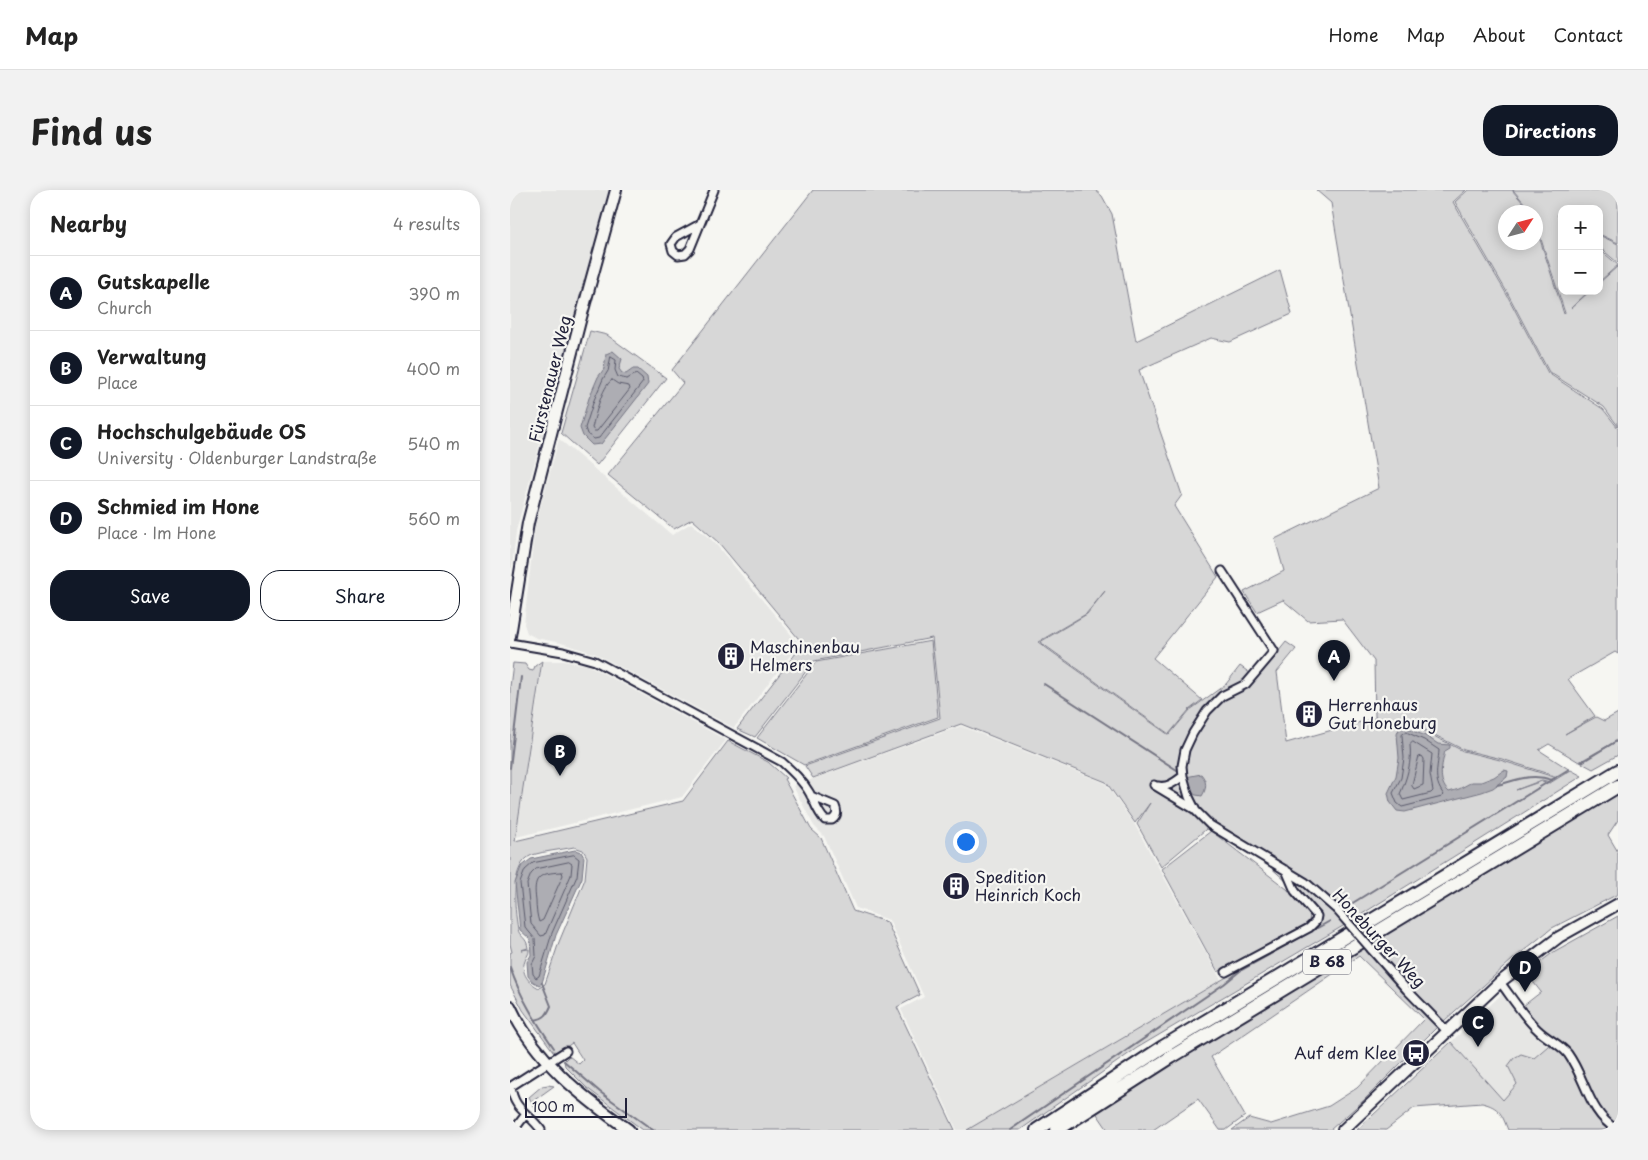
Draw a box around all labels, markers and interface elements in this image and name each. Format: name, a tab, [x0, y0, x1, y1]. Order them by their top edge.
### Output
text: Map	[25, 17, 78, 53]
text: Home	[1328, 21, 1378, 48]
text: Map	[1406, 21, 1445, 48]
text: About	[1473, 21, 1525, 48]
text: Contact	[1553, 21, 1623, 48]
text: Find us	[30, 104, 152, 157]
button: Directions	[1483, 105, 1618, 156]
north arrow	[1498, 205, 1543, 250]
map controls	[1558, 205, 1603, 295]
button: +	[1558, 205, 1603, 250]
text: Nearby	[50, 207, 127, 239]
text: 4 results	[393, 211, 460, 235]
button: −	[1558, 250, 1603, 295]
text: Gutskapelle	[97, 267, 210, 295]
text: A	[60, 281, 72, 305]
text: 390 m	[409, 281, 460, 305]
text: Church	[97, 295, 152, 319]
street label: Fürstenauer Weg	[522, 313, 576, 445]
text: Verwaltung	[97, 342, 206, 370]
text: B	[61, 356, 71, 380]
text: 400 m	[407, 356, 460, 380]
text: Place	[97, 370, 138, 394]
text: Hochschulgebäude OS	[97, 417, 306, 445]
text: C	[60, 431, 72, 455]
text: 540 m	[407, 431, 460, 455]
text: University · Oldenburger Landstraße	[97, 445, 377, 469]
text: Schmied im Hone	[97, 492, 259, 520]
text: D	[60, 506, 72, 530]
text: 560 m	[408, 506, 460, 530]
text: Place · Im Hone	[97, 520, 216, 544]
button: Save	[50, 570, 250, 621]
button: Share	[260, 570, 460, 621]
place label: Maschinenbau Helmers	[750, 634, 860, 676]
pin: A	[1318, 640, 1350, 681]
building icon: Maschinenbau Helmers	[716, 641, 746, 671]
place label: Herrenhaus Gut Honeburg	[1328, 692, 1437, 734]
building icon: Herrenhaus Gut Honeburg	[1294, 699, 1324, 729]
pin: B	[544, 735, 576, 776]
your location	[953, 829, 979, 855]
place label: Spedition Heinrich Koch	[975, 864, 1081, 906]
building icon: Spedition Heinrich Koch	[941, 871, 971, 901]
street label: Honeburger Weg	[1327, 883, 1432, 992]
road number: B 68	[1303, 950, 1351, 974]
pin: D	[1509, 951, 1541, 992]
pin: C	[1462, 1006, 1494, 1047]
bus stop icon: Auf dem Klee	[1401, 1038, 1431, 1068]
place label: Auf dem Klee	[1294, 1040, 1397, 1064]
scale bar	[525, 1095, 628, 1118]
text: 100 m	[532, 1096, 575, 1117]

